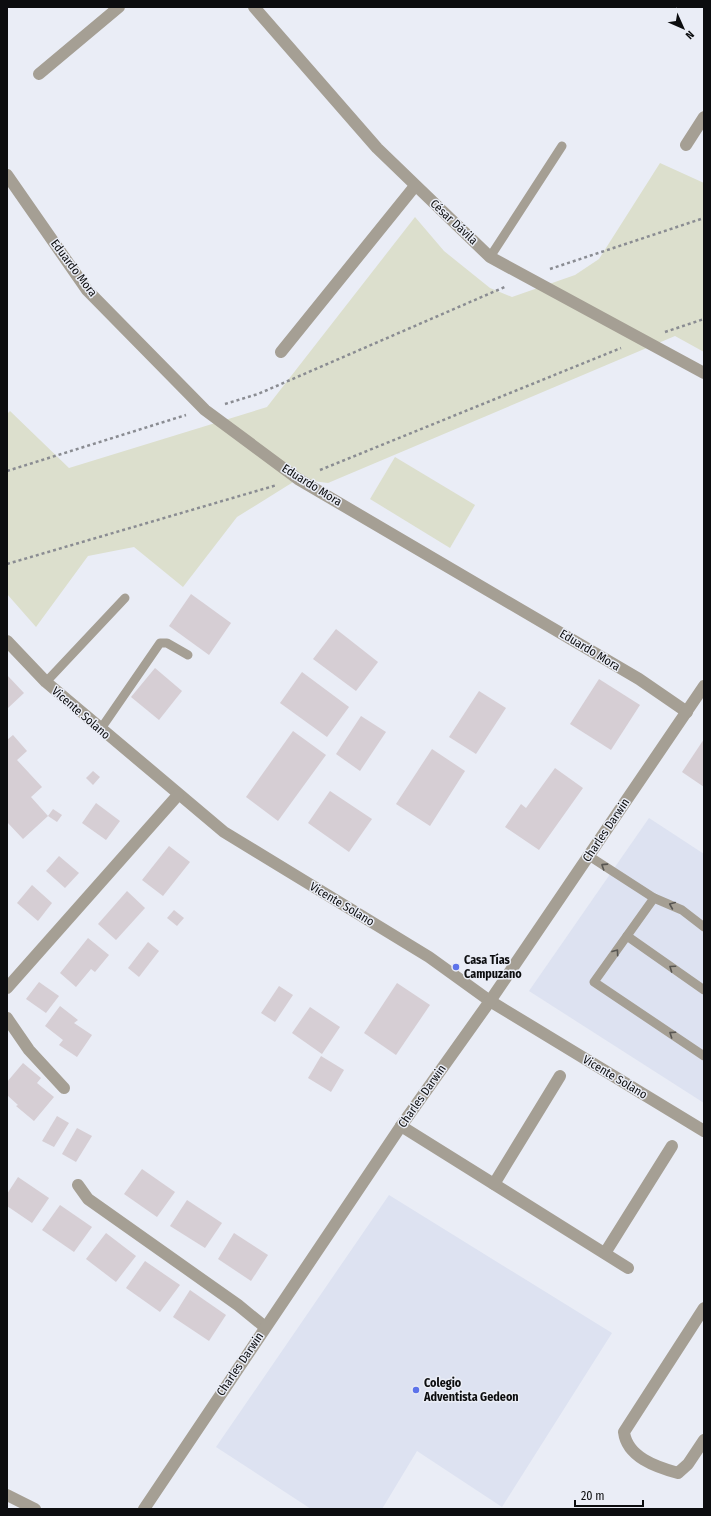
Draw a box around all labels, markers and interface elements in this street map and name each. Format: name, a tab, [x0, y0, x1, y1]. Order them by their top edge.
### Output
north arrow	[663, 8, 703, 48]
text: N	[683, 28, 697, 42]
street label: César Dávila	[427, 197, 481, 248]
street label: Eduardo Mora	[48, 237, 100, 299]
street label: Eduardo Mora	[279, 461, 345, 509]
street label: Eduardo Mora	[557, 627, 623, 674]
street label: Vicente Solano	[49, 684, 113, 742]
street label: Charles Darwin	[580, 796, 632, 864]
one-way arrow	[601, 863, 608, 870]
street label: Vicente Solano	[307, 879, 377, 929]
one-way arrow	[668, 902, 675, 910]
one-way arrow	[611, 949, 619, 956]
place label: Casa Tías Campuzano	[464, 953, 522, 981]
marker: Casa Tías Campuzano	[451, 962, 461, 972]
one-way arrow	[669, 965, 676, 973]
one-way arrow	[669, 1032, 676, 1039]
street label: Vicente Solano	[580, 1052, 650, 1102]
street label: Charles Darwin	[395, 1062, 449, 1130]
street label: Charles Darwin	[214, 1330, 266, 1398]
place label: Colegio Adventista Gedeon	[423, 1376, 519, 1404]
marker: Colegio Adventista Gedeon	[411, 1385, 421, 1395]
scale bar	[575, 1482, 643, 1508]
text: 20 m	[581, 1489, 605, 1503]

